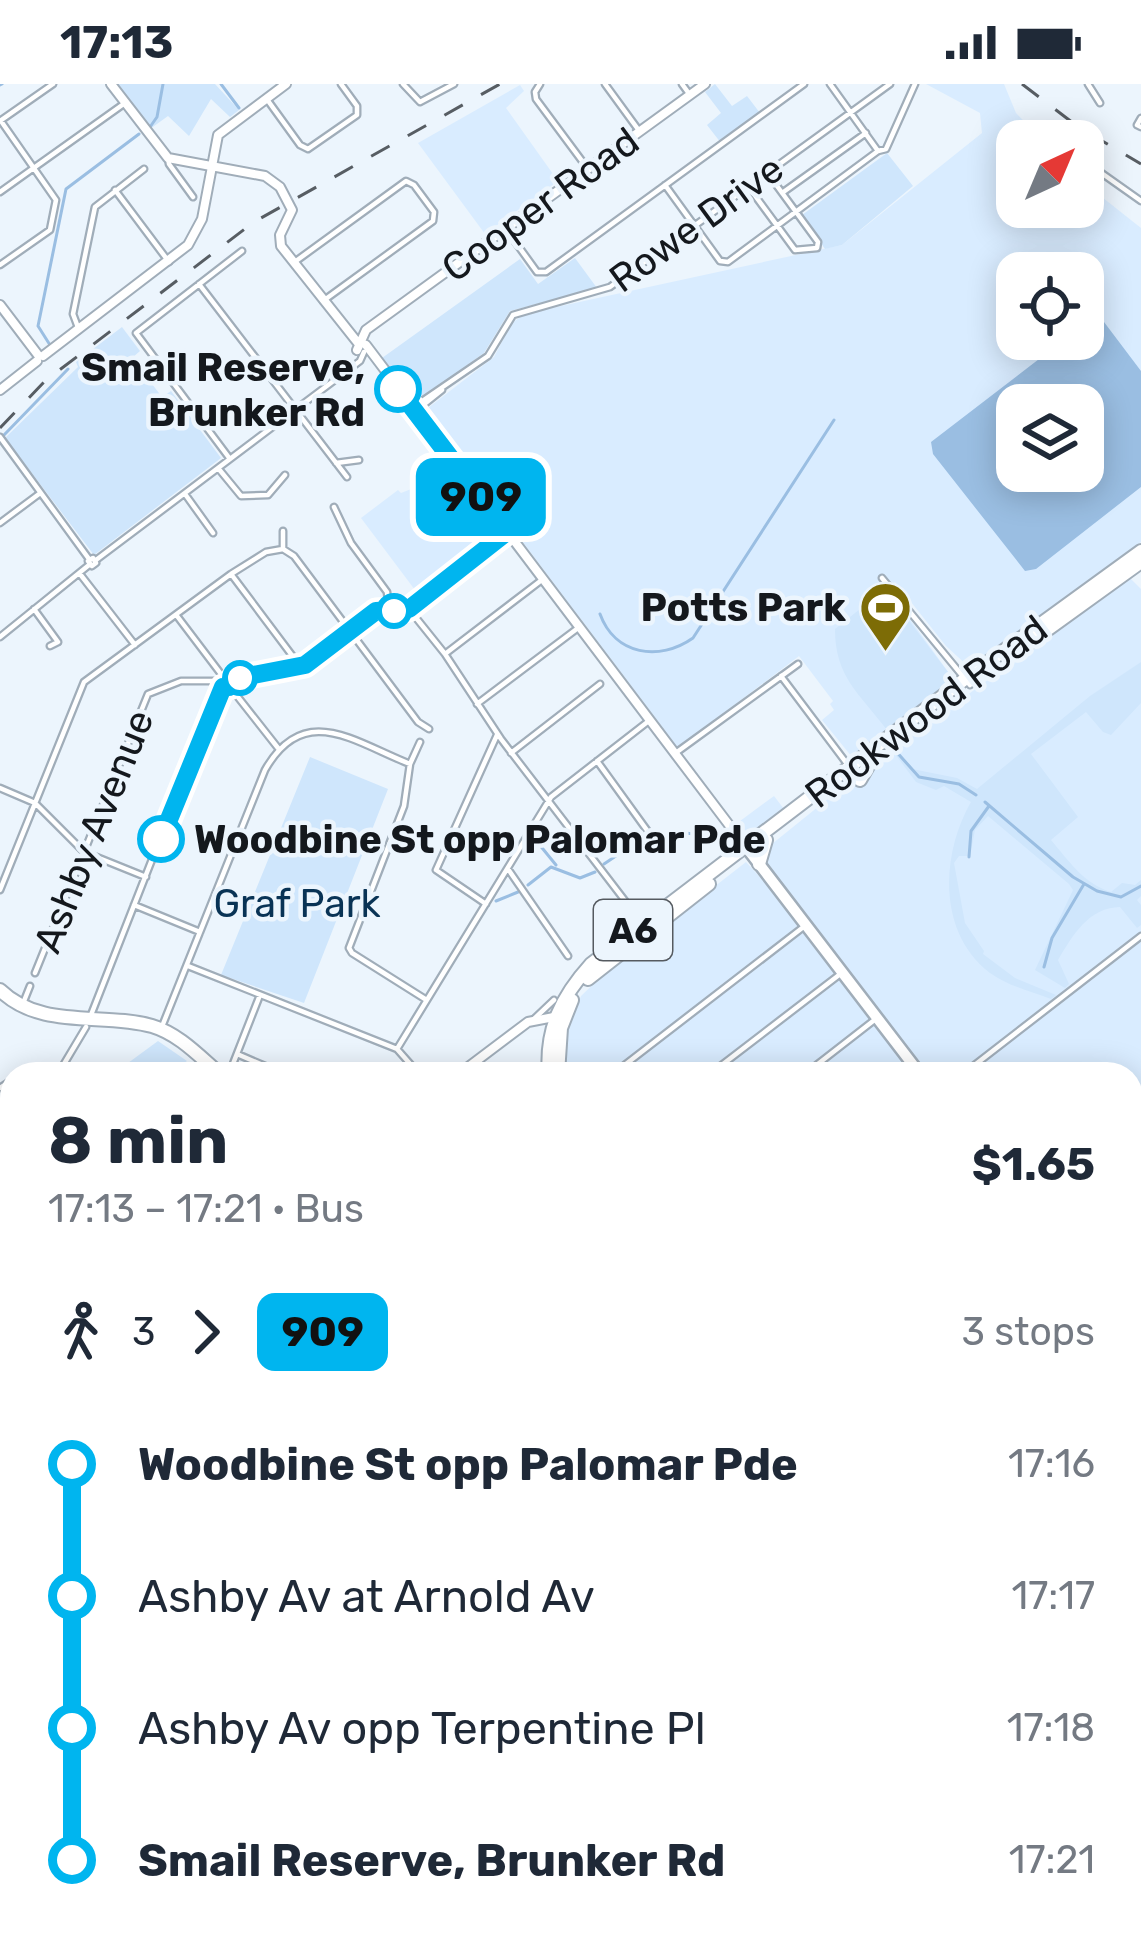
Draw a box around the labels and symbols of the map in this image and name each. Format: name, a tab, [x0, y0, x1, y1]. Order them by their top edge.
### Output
street label: Cooper Road	[433, 118, 648, 292]
north arrow	[996, 120, 1104, 228]
street label: Rowe Drive	[601, 145, 792, 302]
place label: Smail Reserve, Brunker Rd	[81, 345, 365, 436]
marker: Smail Reserve, Brunker Rd	[376, 367, 420, 411]
line badge: 909	[412, 458, 550, 536]
sports icon: Potts Park	[857, 579, 913, 653]
place label: Potts Park	[640, 585, 846, 631]
unlabelled marker	[378, 595, 410, 627]
street label: Rookwood Road	[797, 606, 1057, 818]
unlabelled marker	[224, 662, 256, 694]
street label: Ashby Avenue	[24, 703, 164, 960]
marker: Woodbine St opp Palomar Pde	[139, 817, 183, 861]
place label: Woodbine St opp Palomar Pde	[194, 817, 766, 863]
park label: Graf Park	[213, 881, 381, 927]
road number: A6	[594, 900, 672, 960]

